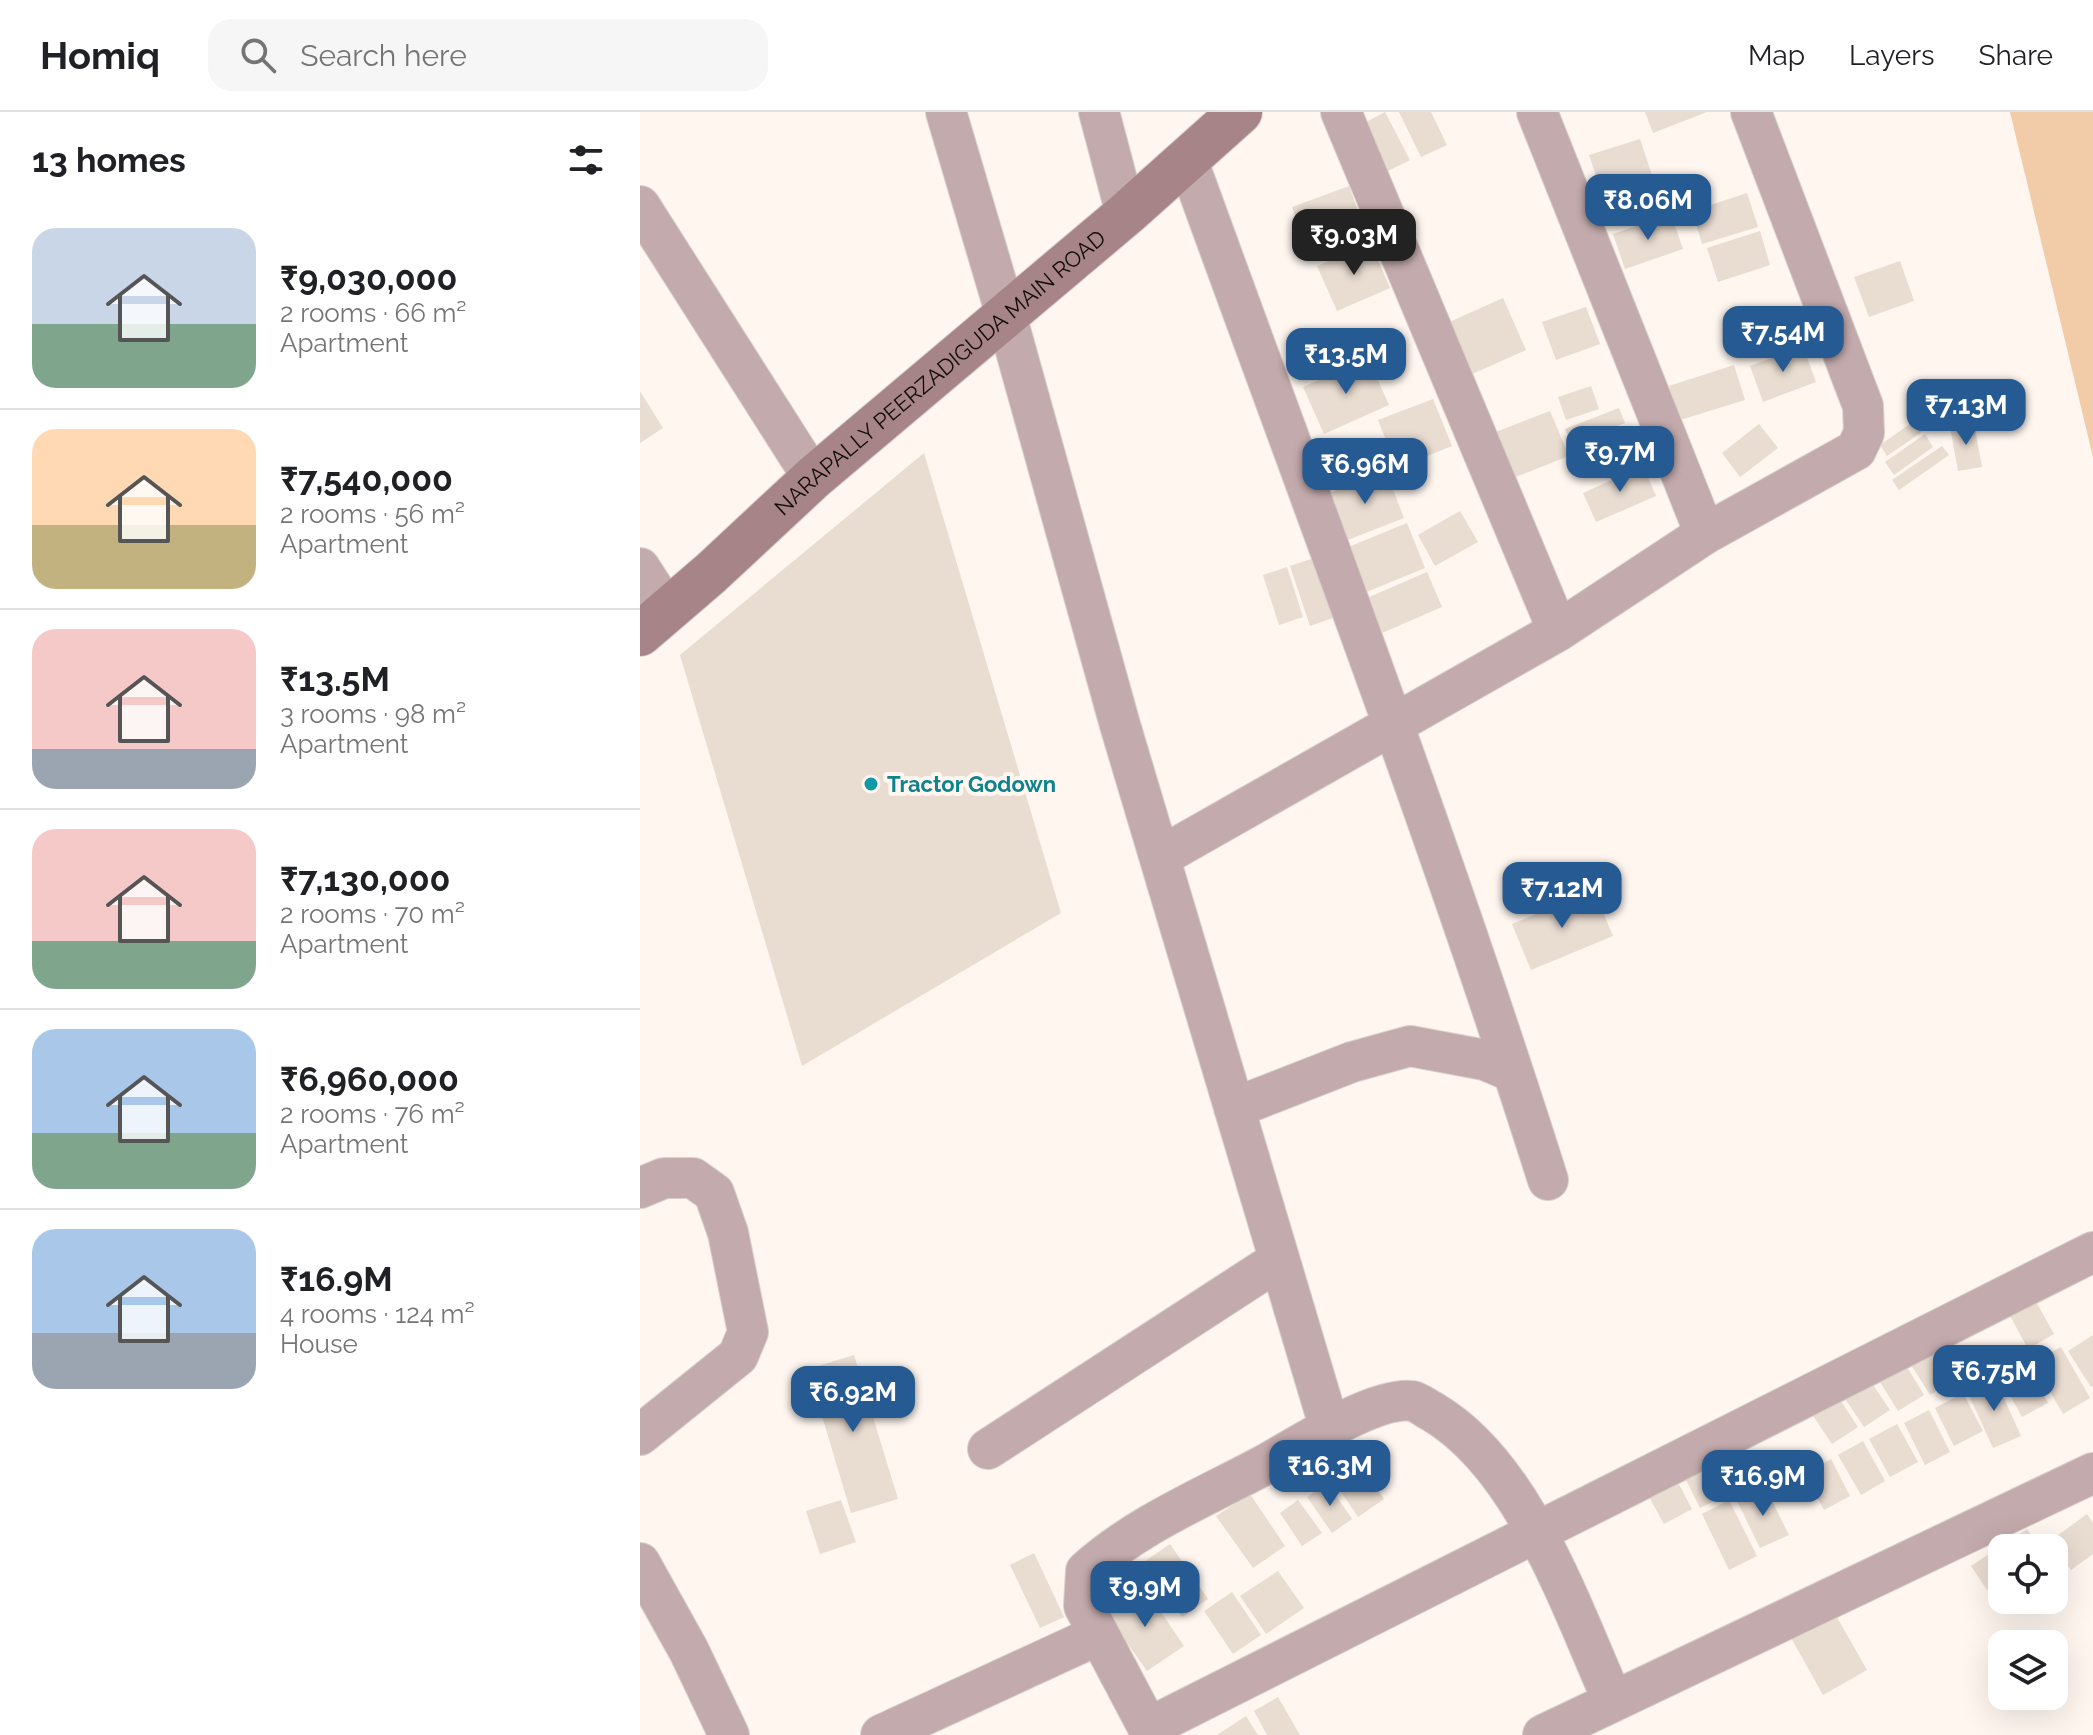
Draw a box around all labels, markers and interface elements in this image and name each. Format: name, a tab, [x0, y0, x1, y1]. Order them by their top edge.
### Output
search box	[208, 19, 768, 91]
text: Homiq	[40, 33, 160, 78]
icon: search	[236, 33, 280, 77]
text: Search here	[300, 38, 467, 73]
text: Map	[1748, 39, 1805, 72]
text: Layers	[1849, 39, 1935, 72]
text: Share	[1979, 39, 2053, 72]
icon: filters	[564, 138, 608, 182]
text: 13 homes	[32, 140, 186, 180]
pin: ₹8.06M	[1583, 174, 1713, 242]
text: ₹8.06M	[1603, 185, 1693, 215]
pin: ₹9.03M	[1289, 209, 1419, 277]
text: ₹9.03M	[1310, 220, 1398, 250]
street label: NARAPALLY PEERZADIGUDA MAIN ROAD	[769, 224, 1110, 520]
text: ₹9,030,000	[280, 258, 457, 298]
icon: home	[96, 260, 192, 356]
text: 2 rooms · 66 m²	[280, 298, 466, 328]
pin: ₹7.54M	[1718, 306, 1848, 374]
text: ₹7.54M	[1741, 317, 1825, 347]
text: Apartment	[280, 328, 409, 358]
pin: ₹13.5M	[1281, 328, 1411, 396]
text: ₹13.5M	[1304, 339, 1388, 369]
pin: ₹7.13M	[1901, 379, 2031, 447]
text: ₹7.13M	[1925, 390, 2007, 420]
pin: ₹9.7M	[1564, 426, 1676, 494]
text: ₹9.7M	[1584, 437, 1656, 467]
pin: ₹6.96M	[1300, 438, 1430, 506]
text: ₹6.96M	[1320, 449, 1410, 479]
text: ₹7,540,000	[280, 459, 453, 499]
icon: home	[96, 461, 192, 557]
text: 2 rooms · 56 m²	[280, 499, 465, 529]
text: Apartment	[280, 529, 409, 559]
text: ₹13.5M	[280, 659, 390, 699]
icon: home	[96, 661, 192, 757]
text: 3 rooms · 98 m²	[280, 699, 466, 729]
text: Apartment	[280, 729, 409, 759]
place label: Tractor Godown	[887, 771, 1056, 797]
marker: Tractor Godown	[862, 775, 880, 793]
text: ₹7,130,000	[280, 859, 450, 899]
icon: home	[96, 861, 192, 957]
pin: ₹7.12M	[1497, 862, 1627, 930]
text: ₹7.12M	[1521, 873, 1603, 903]
text: 2 rooms · 70 m²	[280, 899, 465, 929]
text: Apartment	[280, 929, 409, 959]
text: ₹6,960,000	[280, 1059, 459, 1099]
icon: home	[96, 1061, 192, 1157]
text: 2 rooms · 76 m²	[280, 1099, 465, 1129]
text: Apartment	[280, 1129, 409, 1159]
text: ₹16.9M	[280, 1259, 393, 1299]
icon: home	[96, 1261, 192, 1357]
text: 4 rooms · 124 m²	[280, 1299, 475, 1329]
text: House	[280, 1329, 358, 1359]
pin: ₹6.75M	[1929, 1345, 2059, 1413]
text: ₹6.75M	[1951, 1356, 2037, 1386]
pin: ₹6.92M	[788, 1366, 918, 1434]
text: ₹6.92M	[809, 1377, 897, 1407]
pin: ₹16.3M	[1265, 1440, 1395, 1508]
pin: ₹16.9M	[1698, 1450, 1828, 1518]
text: ₹16.3M	[1287, 1451, 1373, 1481]
text: ₹16.9M	[1720, 1461, 1806, 1491]
map controls	[1988, 1534, 2068, 1710]
button: locate	[1988, 1534, 2068, 1614]
pin: ₹9.9M	[1089, 1561, 1201, 1629]
text: ₹9.9M	[1109, 1572, 1181, 1602]
button: layers	[1988, 1630, 2068, 1710]

